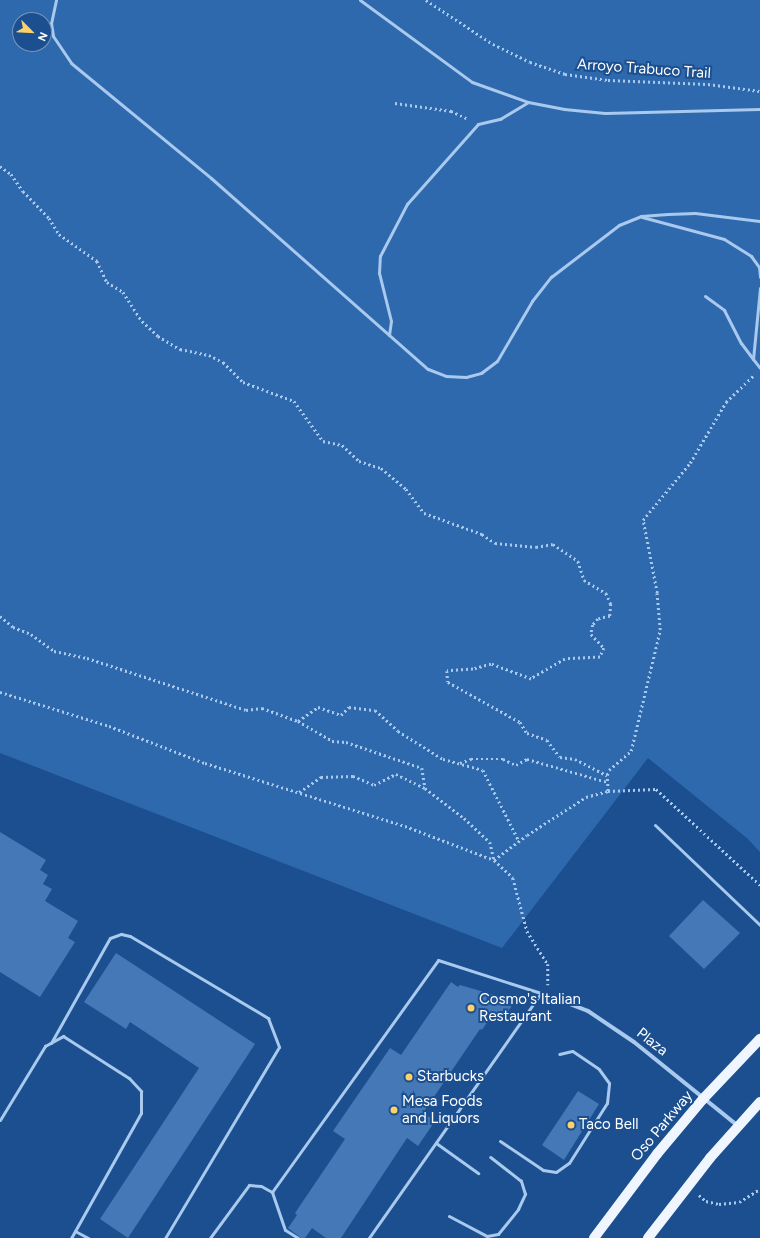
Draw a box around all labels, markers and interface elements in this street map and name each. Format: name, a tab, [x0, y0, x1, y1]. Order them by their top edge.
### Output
north arrow	[12, 12, 52, 52]
text: N	[35, 30, 50, 43]
street label: Arroyo Trabuco Trail	[577, 55, 711, 83]
place label: Cosmo's Italian Restaurant	[479, 990, 581, 1025]
marker: Cosmo's Italian Restaurant	[466, 1003, 476, 1013]
street label: Plaza	[633, 1024, 671, 1060]
place label: Starbucks	[417, 1068, 484, 1086]
marker: Starbucks	[404, 1072, 414, 1082]
street label: Oso Parkway	[627, 1087, 697, 1165]
place label: Mesa Foods and Liquors	[402, 1092, 482, 1127]
marker: Mesa Foods and Liquors	[389, 1105, 399, 1115]
place label: Taco Bell	[579, 1116, 638, 1134]
marker: Taco Bell	[566, 1120, 576, 1130]

